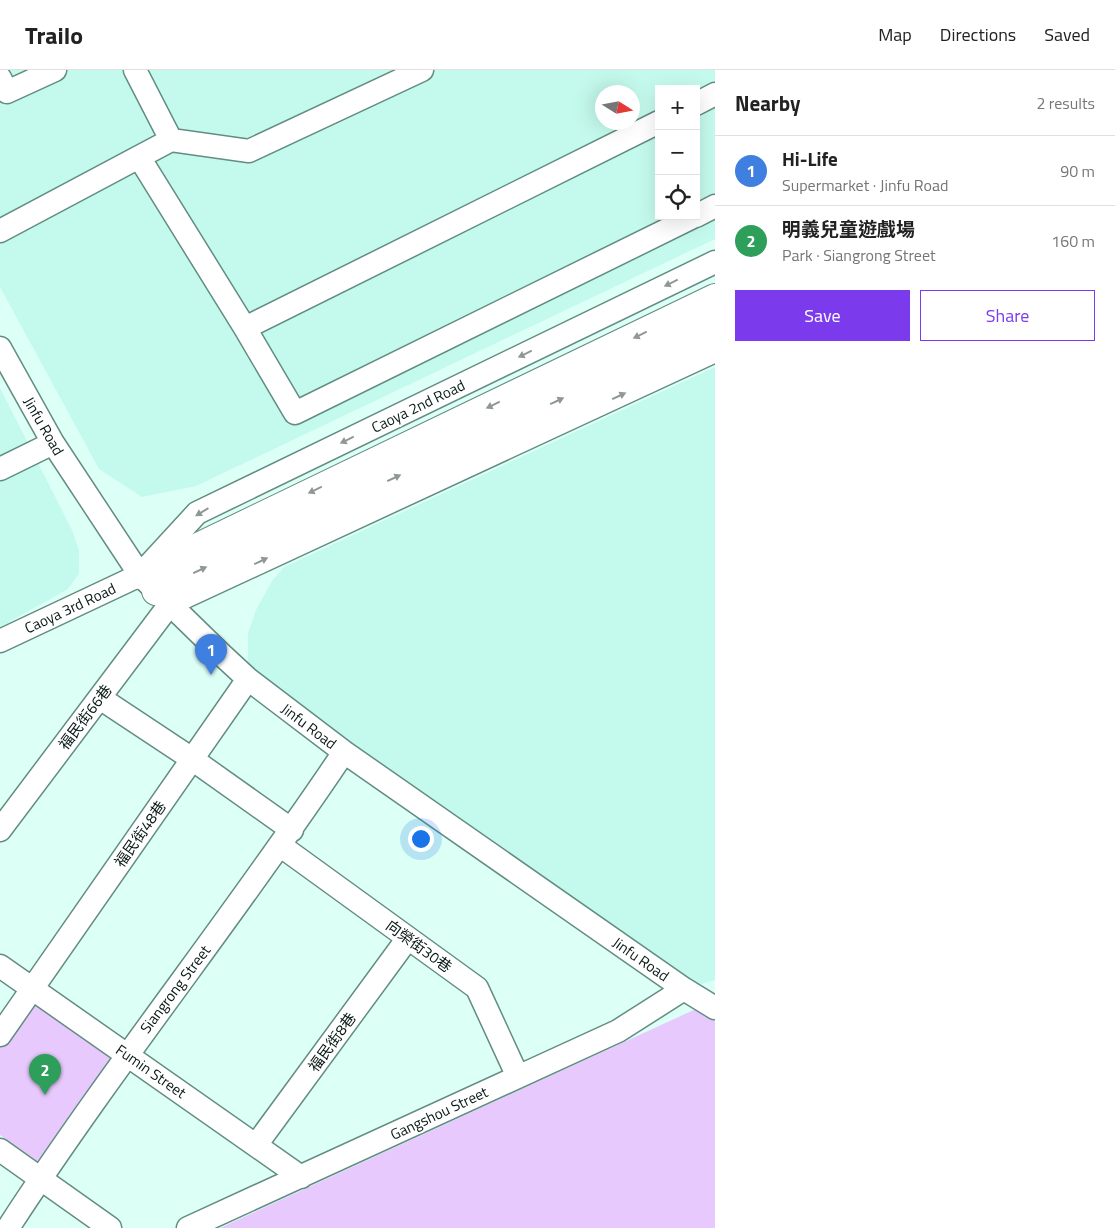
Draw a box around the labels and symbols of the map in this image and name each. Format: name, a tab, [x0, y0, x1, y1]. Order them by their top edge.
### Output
north arrow	[595, 85, 640, 130]
one-way arrow	[664, 279, 678, 287]
one-way arrow	[632, 330, 647, 339]
one-way arrow	[518, 350, 532, 358]
street label: Caoya 2nd Road	[367, 373, 469, 439]
one-way arrow	[612, 391, 626, 399]
street label: Jinfu Road	[18, 392, 70, 460]
one-way arrow	[550, 396, 564, 404]
one-way arrow	[486, 401, 500, 409]
one-way arrow	[340, 436, 354, 444]
one-way arrow	[387, 473, 401, 481]
one-way arrow	[308, 487, 322, 495]
one-way arrow	[195, 507, 208, 516]
one-way arrow	[254, 557, 268, 565]
one-way arrow	[193, 566, 207, 574]
street label: Caoya 3rd Road	[21, 577, 119, 639]
pin: 1	[195, 634, 227, 675]
street label: 福民街66巷	[53, 679, 117, 755]
street label: Jinfu Road	[276, 697, 342, 755]
street label: 福民街48巷	[109, 796, 171, 872]
your location	[408, 826, 434, 852]
street label: 向榮街30巷	[381, 914, 457, 978]
street label: Jinfu Road	[608, 931, 674, 987]
street label: Siangrong Street	[134, 939, 216, 1038]
street label: 福民街8巷	[303, 1008, 361, 1076]
street label: Fumin Street	[111, 1038, 192, 1104]
pin: 2	[29, 1054, 61, 1095]
street label: Gangshou Street	[386, 1080, 492, 1146]

